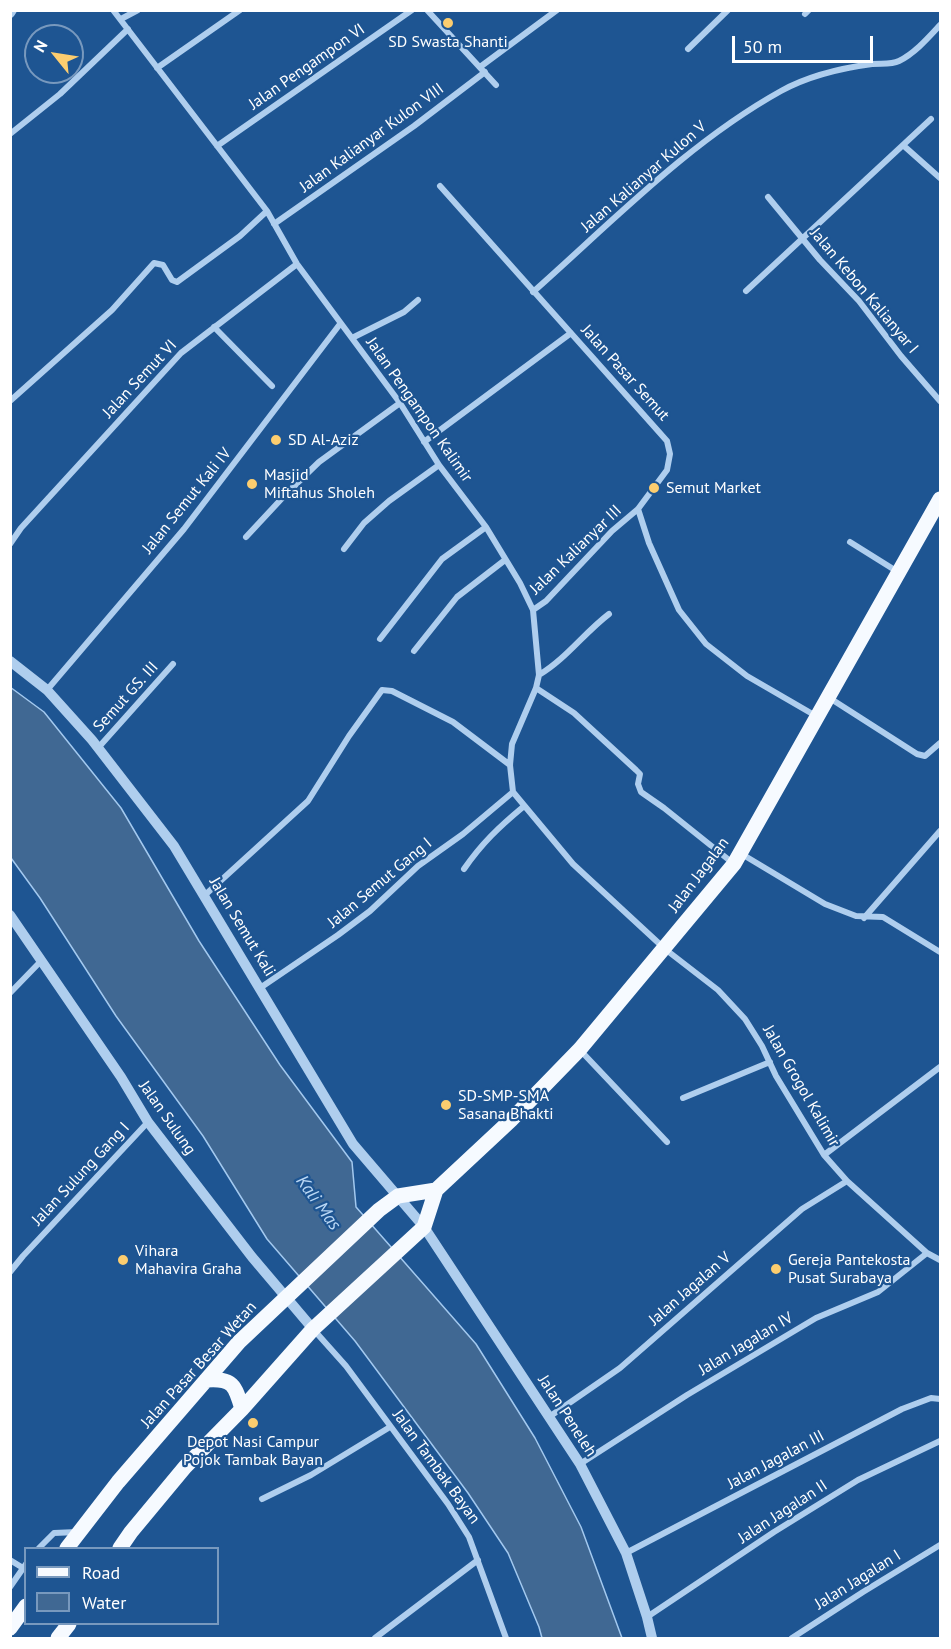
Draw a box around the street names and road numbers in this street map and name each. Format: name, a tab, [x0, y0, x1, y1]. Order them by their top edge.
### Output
street label: Jalan Pengampon VI	[245, 20, 369, 114]
street label: Jalan Kalianyar Kulon VIII	[296, 79, 448, 197]
street label: Jalan Kalianyar Kulon V	[578, 117, 710, 237]
street label: Jalan Kebon Kalianyar I	[806, 224, 922, 358]
street label: Jalan Pasar Semut	[577, 321, 673, 425]
street label: Jalan Pengampon Kalimir	[362, 334, 476, 486]
street label: Jalan Semut VI	[99, 336, 181, 422]
street label: Jalan Semut Kali IV	[139, 444, 235, 558]
street label: Jalan Kalianyar III	[526, 501, 626, 599]
street label: Semut GS. III	[89, 658, 163, 736]
street label: Jalan Semut Gang I	[324, 834, 436, 932]
street label: Jalan Jagalan	[665, 834, 733, 916]
street label: Jalan Semut Kali	[205, 874, 279, 980]
street label: Jalan Grogol Kalimir	[758, 1022, 844, 1150]
street label: Jalan Sulung	[134, 1077, 200, 1159]
street label: Jalan Sulung Gang I	[28, 1118, 134, 1230]
street label: Jalan Jagalan V	[645, 1248, 735, 1330]
street label: Jalan Pasar Besar Wetan	[137, 1298, 261, 1432]
street label: Jalan Jagalan IV	[695, 1308, 797, 1380]
street label: Jalan Peneleh	[534, 1372, 600, 1460]
street label: Jalan Tambak Bayan	[388, 1406, 484, 1528]
street label: Jalan Jagalan III	[724, 1426, 828, 1494]
street label: Jalan Jagalan II	[735, 1476, 831, 1548]
street label: Jalan Jagalan I	[812, 1546, 904, 1614]

